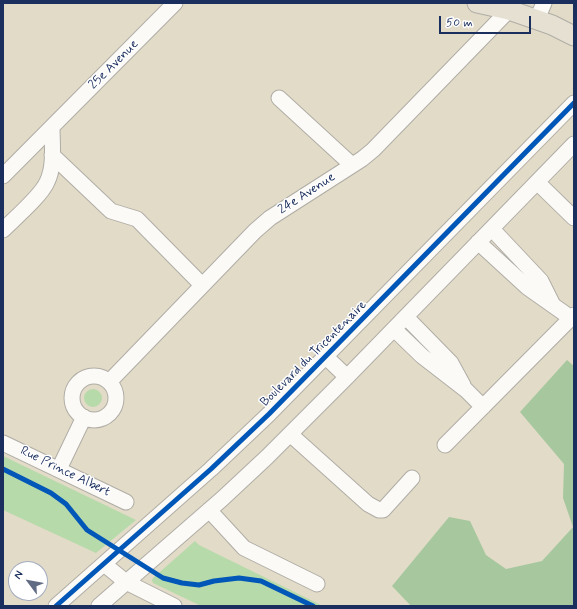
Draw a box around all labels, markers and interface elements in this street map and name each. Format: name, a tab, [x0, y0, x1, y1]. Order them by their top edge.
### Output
scale bar	[441, 8, 533, 34]
text: 50 m	[446, 15, 473, 31]
street label: 25e Avenue	[86, 37, 142, 93]
street label: 24e Avenue	[276, 170, 338, 218]
street label: Boulevard du Tricentenaire	[258, 298, 370, 410]
street label: Rue Prince Albert	[18, 444, 112, 500]
north arrow	[8, 561, 48, 601]
text: N	[11, 568, 27, 582]

